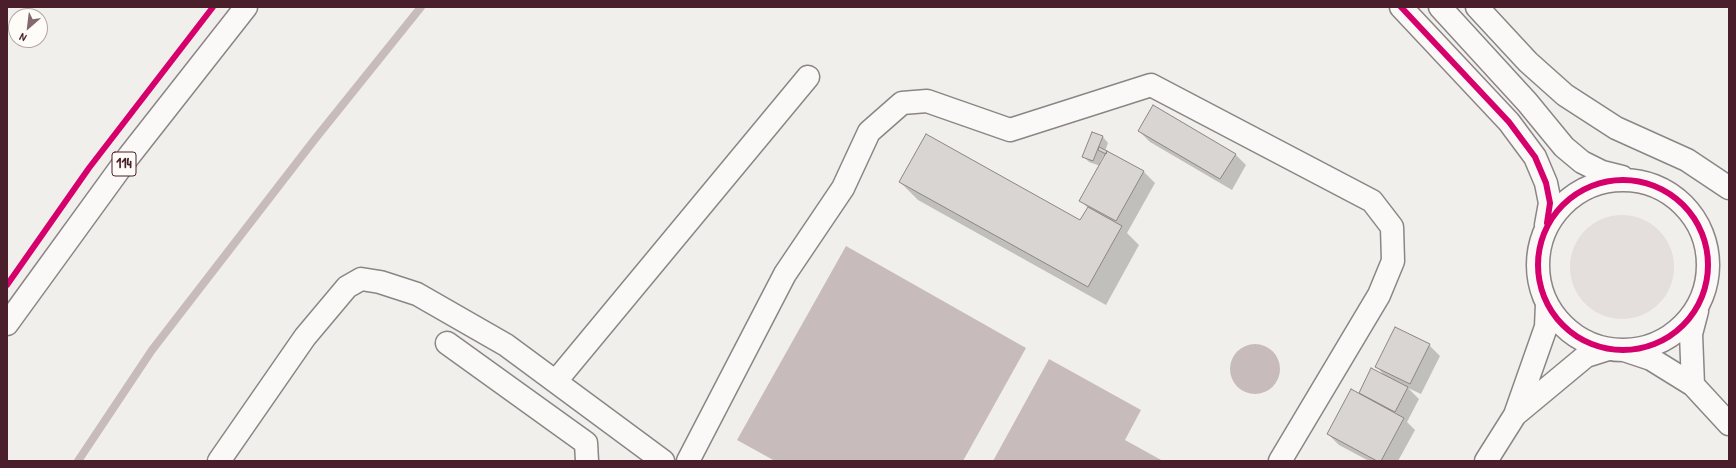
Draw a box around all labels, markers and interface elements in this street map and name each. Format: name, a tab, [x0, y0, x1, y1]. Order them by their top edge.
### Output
north arrow	[8, 8, 48, 48]
text: N	[17, 30, 29, 45]
road number: 114	[112, 152, 136, 176]

